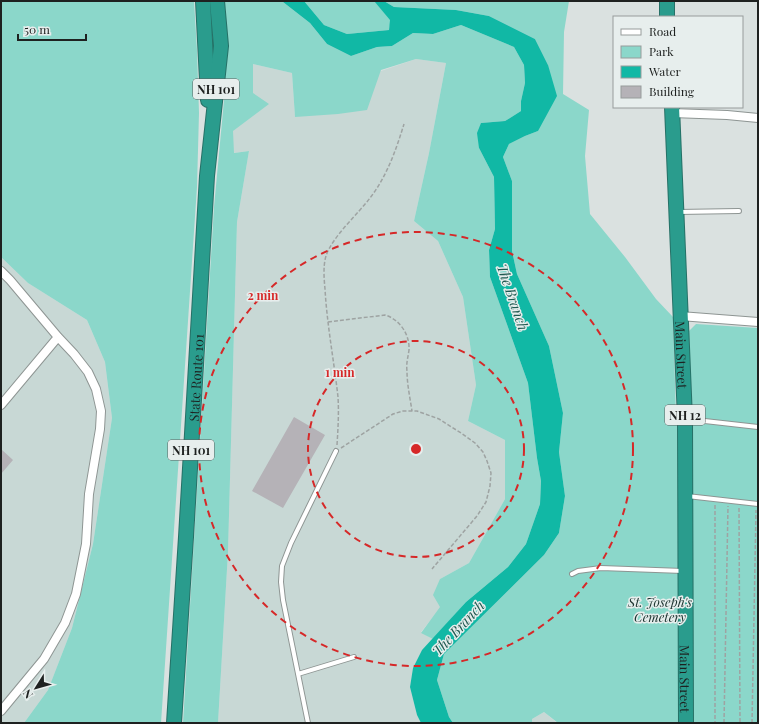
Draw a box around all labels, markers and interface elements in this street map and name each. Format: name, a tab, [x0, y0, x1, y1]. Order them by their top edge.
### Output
scale bar	[18, 16, 86, 42]
legend	[613, 16, 743, 108]
text: 50 m	[24, 21, 50, 37]
text: Road	[649, 23, 676, 39]
text: Park	[649, 43, 674, 59]
text: Water	[648, 63, 682, 79]
road number: NH 101	[193, 79, 239, 99]
text: Building	[649, 83, 695, 99]
water label: The Branch	[493, 261, 533, 333]
text: 2 min	[248, 287, 279, 303]
street label: Main Street	[672, 321, 692, 389]
street label: State Route 101	[184, 333, 206, 422]
text: 1 min	[325, 364, 355, 380]
road number: NH 12	[665, 405, 705, 425]
road number: NH 101	[168, 440, 214, 460]
centre of rings	[409, 442, 423, 456]
park label: St. Joseph's Cemetery	[627, 593, 692, 625]
water label: The Branch	[427, 596, 489, 660]
street label: Main Street	[677, 645, 694, 713]
north arrow	[16, 668, 56, 708]
text: N	[19, 687, 36, 702]

